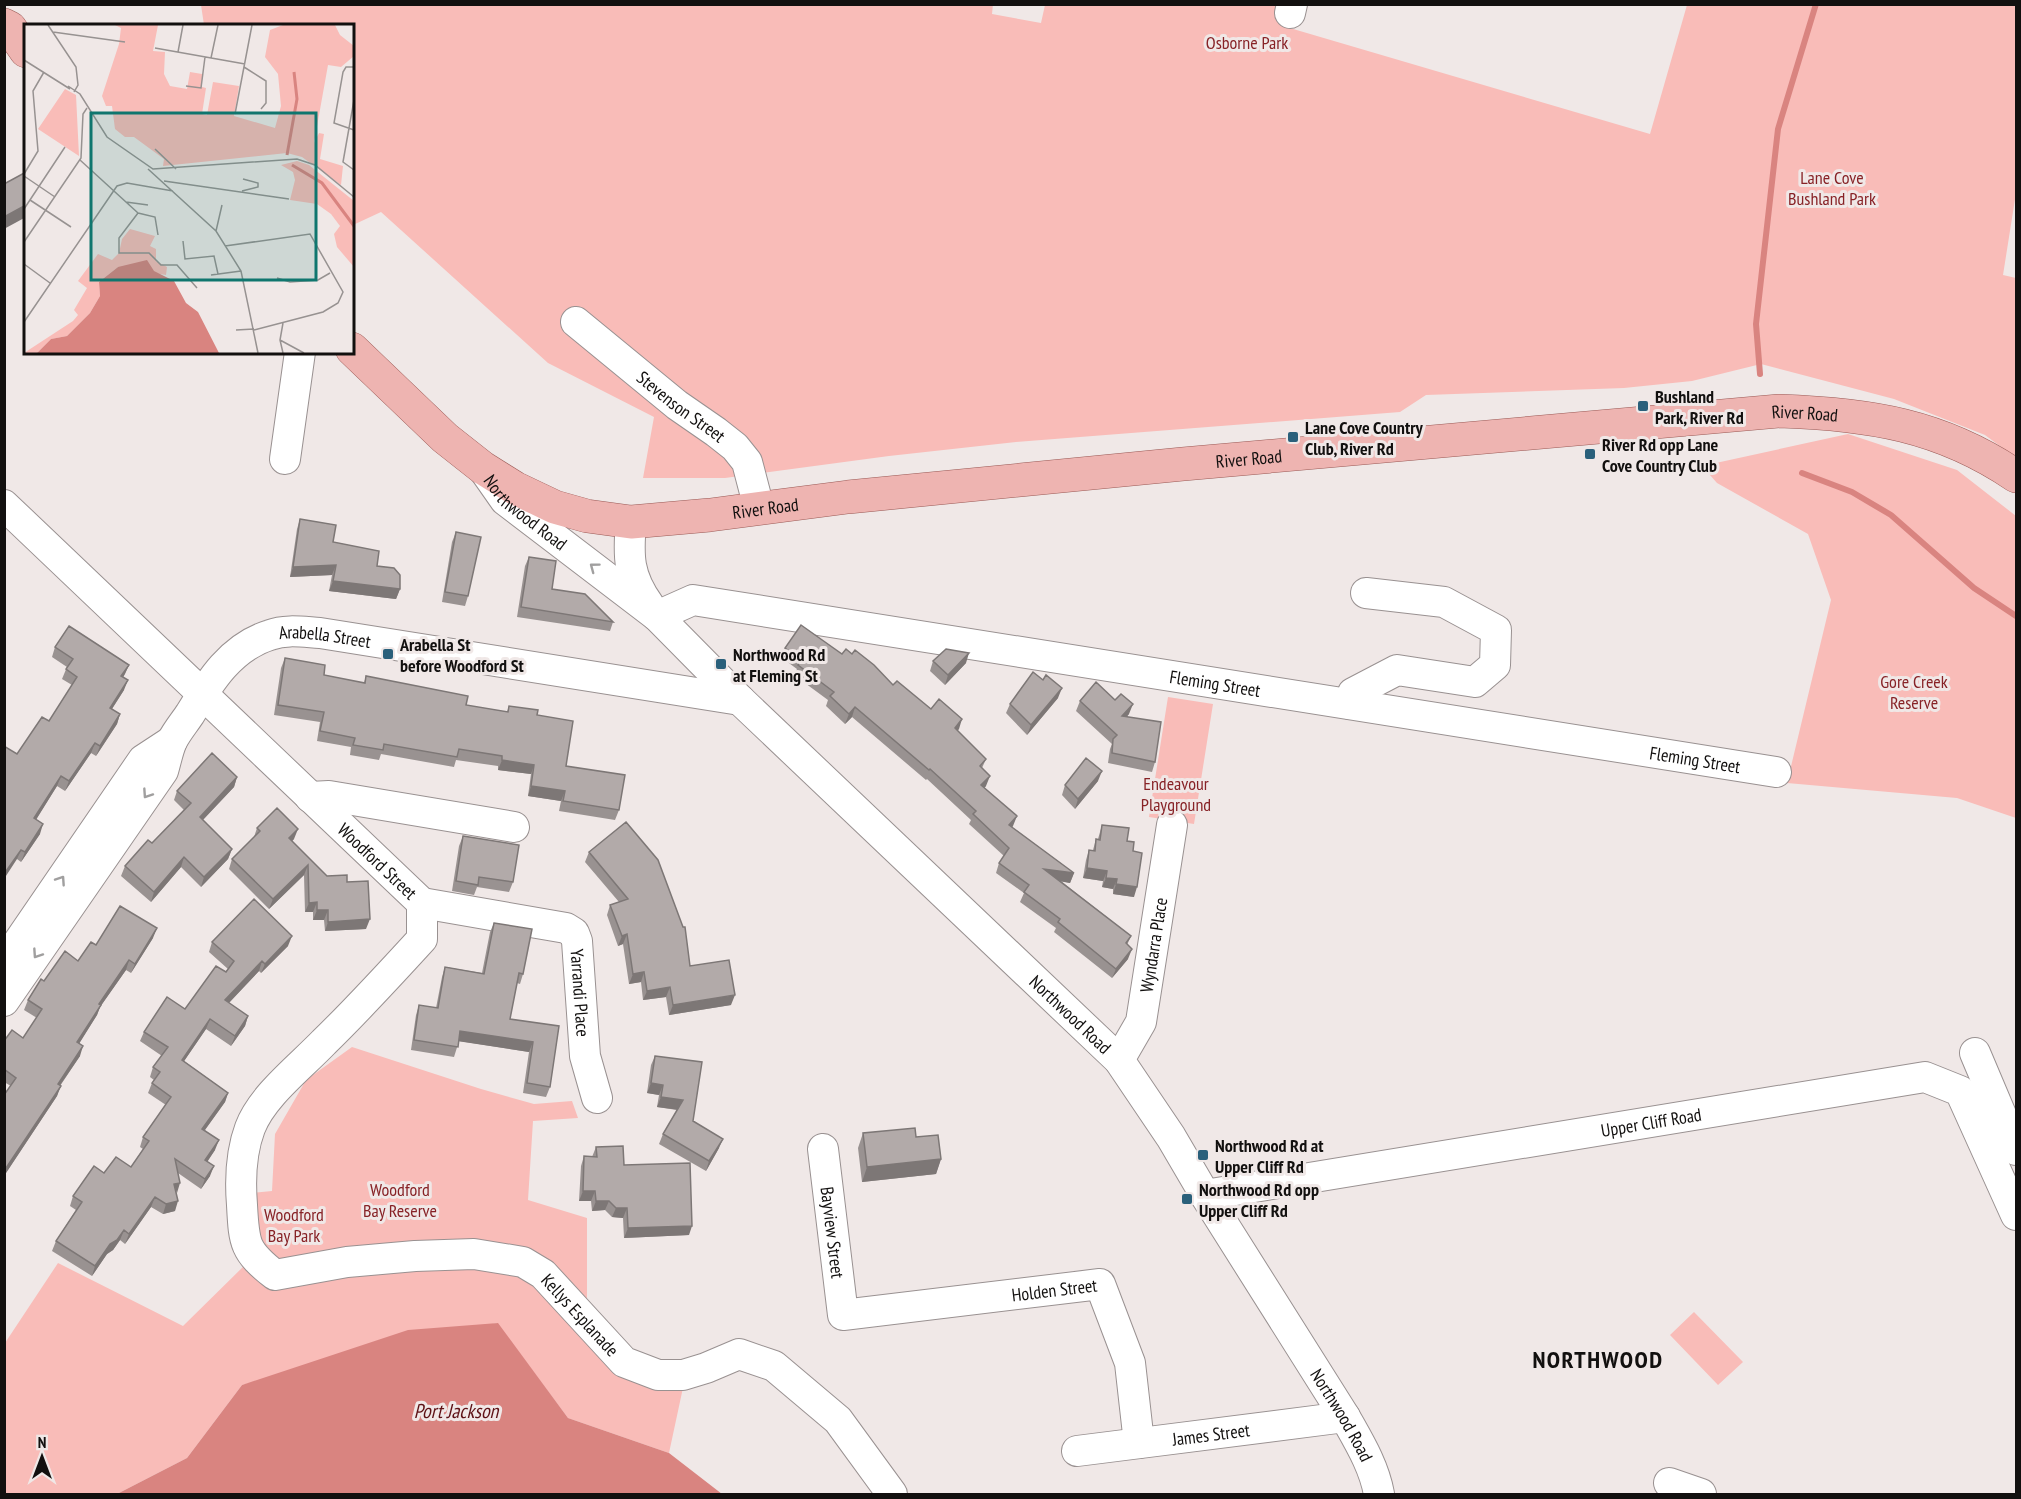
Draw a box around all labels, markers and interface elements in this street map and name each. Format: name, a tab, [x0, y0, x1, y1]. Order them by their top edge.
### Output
inset map	[24, 24, 354, 354]
park label: Osborne Park	[1206, 31, 1288, 54]
park label: Lane Cove Bushland Park	[1788, 166, 1876, 210]
street label: Stevenson Street	[632, 366, 730, 447]
place label: Bushland Park, River Rd	[1655, 385, 1744, 429]
marker: Bushland Park, River Rd	[1636, 399, 1650, 413]
street label: River Road	[1771, 399, 1839, 426]
place label: Lane Cove Country Club, River Rd	[1305, 416, 1423, 460]
marker: Lane Cove Country Club, River Rd	[1286, 430, 1300, 444]
place label: River Rd opp Lane Cove Country Club	[1602, 433, 1719, 477]
street label: River Road	[1215, 444, 1283, 473]
marker: River Rd opp Lane Cove Country Club	[1583, 447, 1597, 461]
street label: Northwood Road	[479, 470, 572, 555]
street label: River Road	[731, 492, 800, 523]
one-way arrow	[589, 563, 600, 574]
street label: Arabella Street	[277, 620, 372, 652]
place label: Arabella St before Woodford St	[399, 633, 525, 677]
place label: Northwood Rd at Fleming St	[733, 643, 825, 687]
marker: Arabella St before Woodford St	[381, 647, 395, 661]
marker: Northwood Rd at Fleming St	[714, 657, 728, 671]
street label: Fleming Street	[1168, 664, 1262, 701]
park label: Gore Creek Reserve	[1880, 670, 1948, 714]
street label: Fleming Street	[1648, 741, 1742, 778]
park label: Endeavour Playground	[1141, 772, 1211, 816]
one-way arrow	[143, 787, 154, 798]
street label: Woodford Street	[333, 818, 422, 904]
one-way arrow	[54, 876, 65, 887]
street label: Wyndarra Place	[1134, 896, 1172, 994]
one-way arrow	[33, 948, 44, 959]
street label: Yarrandi Place	[566, 948, 595, 1037]
street label: Northwood Road	[1025, 970, 1116, 1058]
street label: Upper Cliff Road	[1599, 1102, 1703, 1141]
place label: Northwood Rd at Upper Cliff Rd	[1215, 1134, 1324, 1178]
marker: Northwood Rd at Upper Cliff Rd	[1196, 1148, 1210, 1162]
park label: Woodford Bay Reserve	[363, 1178, 437, 1222]
place label: Northwood Rd opp Upper Cliff Rd	[1199, 1178, 1319, 1222]
street label: Bayview Street	[816, 1185, 850, 1280]
marker: Northwood Rd opp Upper Cliff Rd	[1180, 1192, 1194, 1206]
park label: Woodford Bay Park	[264, 1203, 324, 1247]
street label: Kellys Esplanade	[537, 1269, 624, 1361]
street label: Holden Street	[1010, 1273, 1098, 1306]
district label: NORTHWOOD	[1532, 1344, 1664, 1375]
street label: Northwood Road	[1306, 1364, 1378, 1465]
water label: Port Jackson	[414, 1398, 500, 1424]
street label: James Street	[1170, 1418, 1251, 1450]
north arrow	[12, 1427, 72, 1487]
text: N	[38, 1432, 46, 1452]

